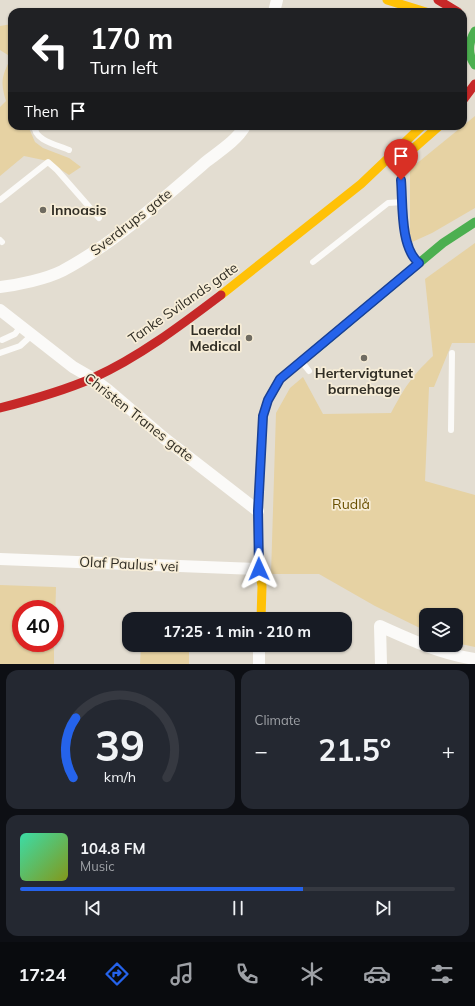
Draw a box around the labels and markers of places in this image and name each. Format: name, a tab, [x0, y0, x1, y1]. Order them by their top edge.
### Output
pin	[384, 139, 418, 180]
place label: Innoasis	[51, 201, 107, 219]
marker: Innoasis	[38, 205, 48, 215]
place label: Laerdal Medical	[189, 321, 241, 355]
marker: Laerdal Medical	[244, 333, 254, 343]
marker: Hertervigtunet barnehage	[359, 353, 369, 363]
place label: Hertervigtunet barnehage	[315, 364, 414, 398]

